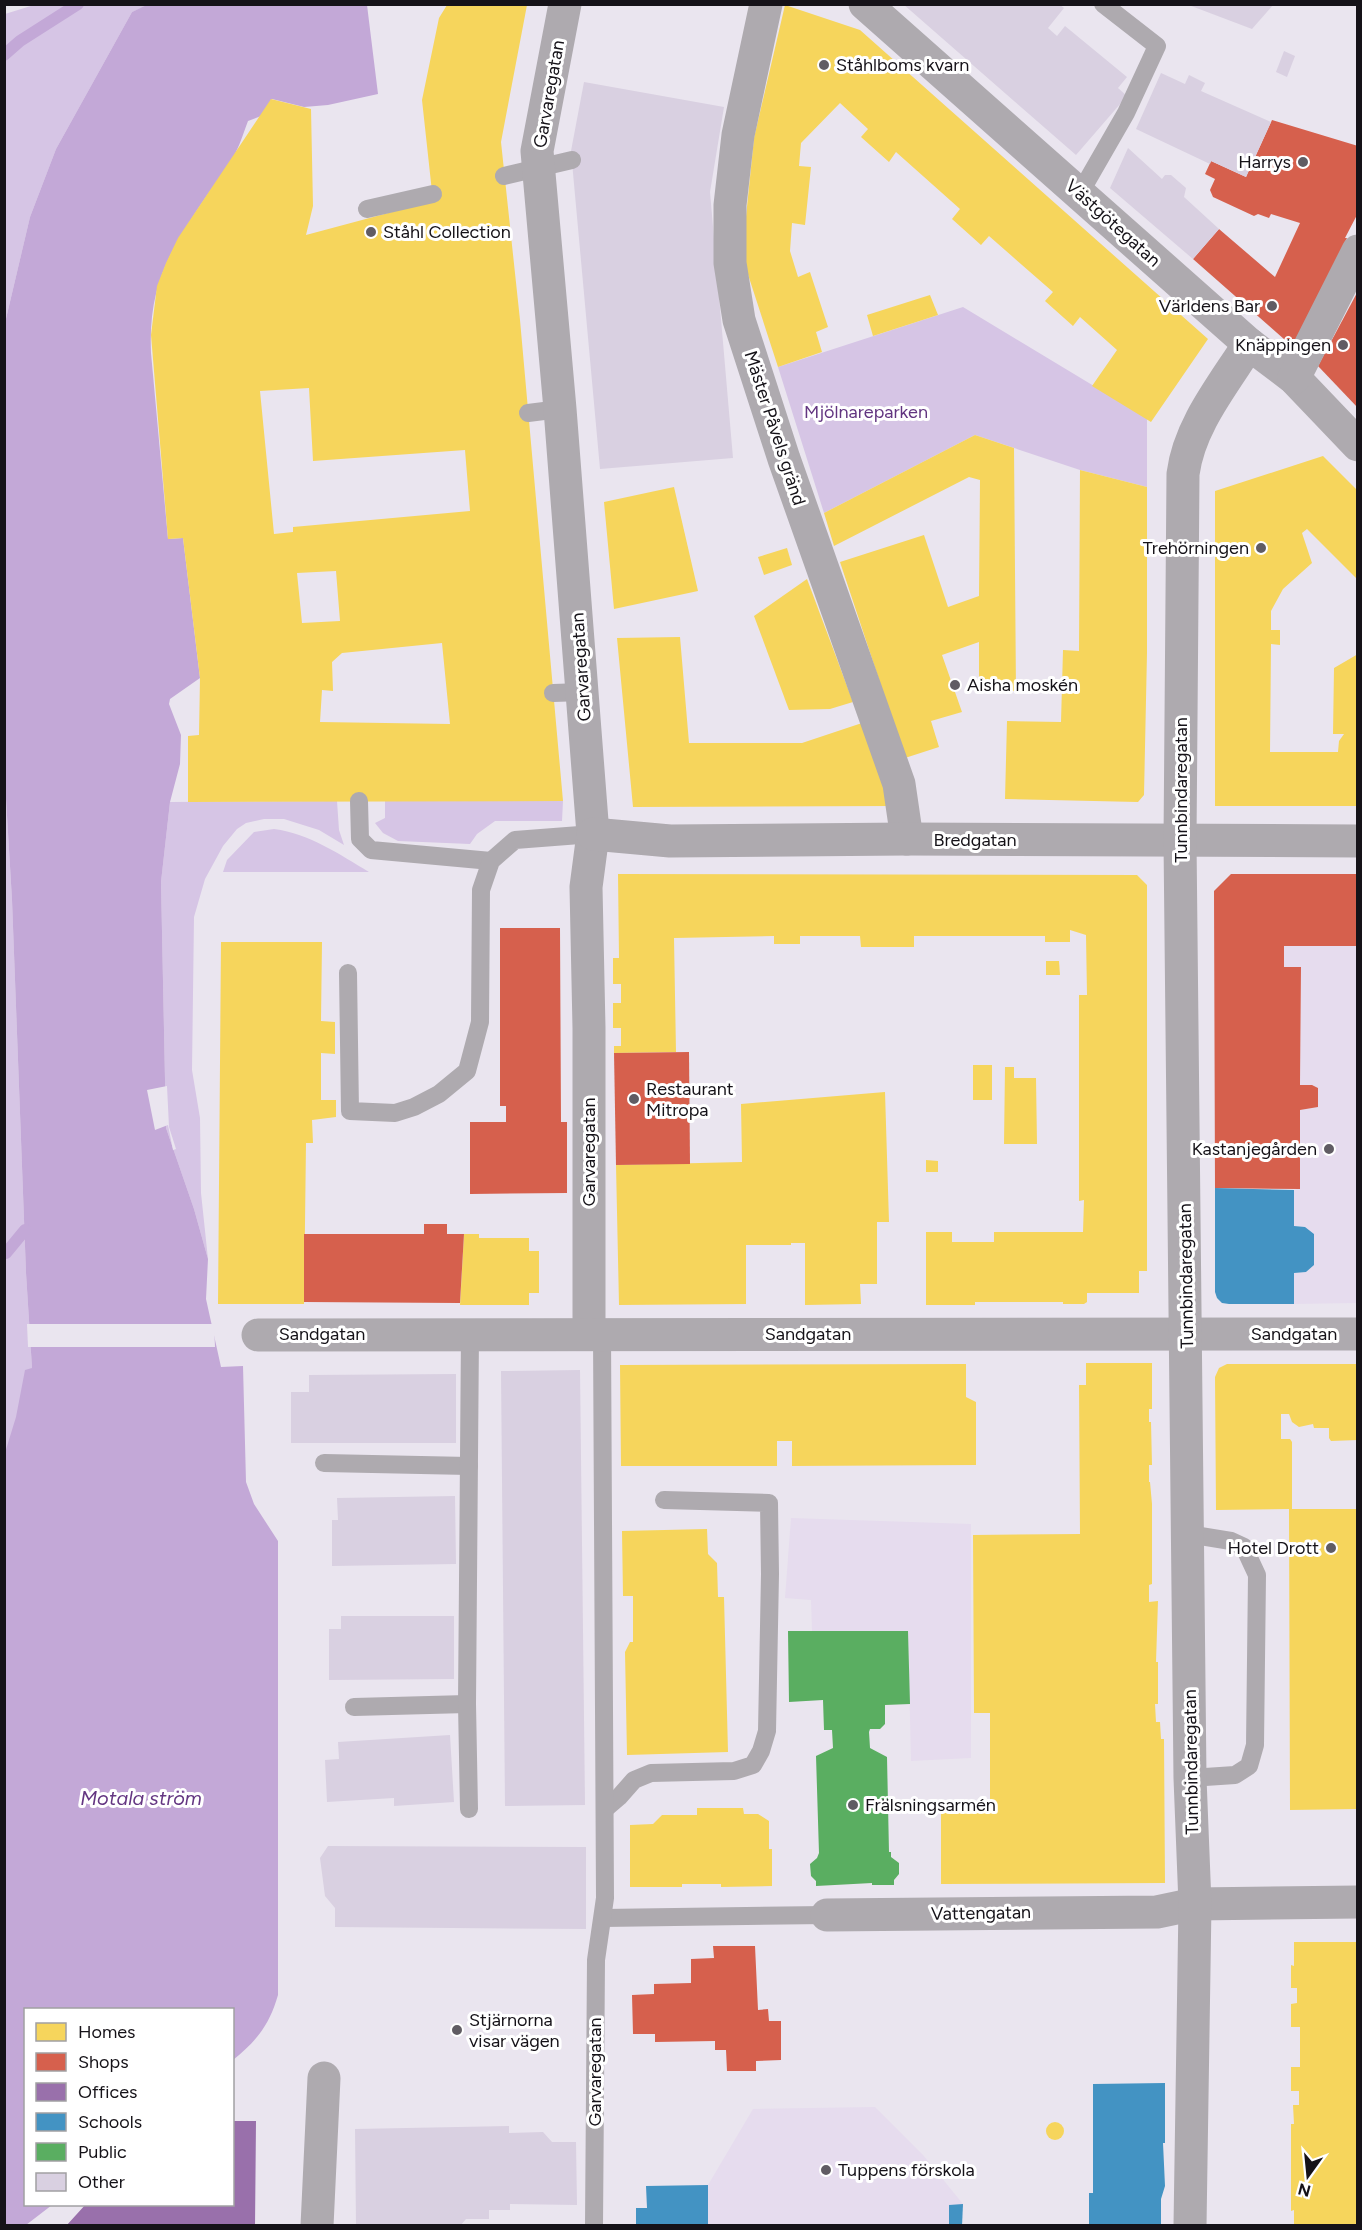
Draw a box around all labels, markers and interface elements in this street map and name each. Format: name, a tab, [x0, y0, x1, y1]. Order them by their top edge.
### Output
street label: Garvaregatan	[529, 38, 569, 150]
place label: Ståhlboms kvarn	[836, 54, 969, 76]
marker: Ståhlboms kvarn	[817, 58, 831, 72]
place label: Harrys	[1238, 151, 1291, 173]
marker: Harrys	[1296, 155, 1310, 169]
street label: Västgötegatan	[1061, 175, 1165, 271]
place label: Ståhl Collection	[383, 221, 511, 243]
marker: Ståhl Collection	[364, 225, 378, 239]
place label: Världens Bar	[1159, 295, 1260, 317]
marker: Världens Bar	[1265, 299, 1279, 313]
place label: Knäppingen	[1235, 334, 1331, 356]
marker: Knäppingen	[1336, 338, 1350, 352]
street label: Mäster Påvels gränd	[740, 348, 810, 508]
park label: Mjölnareparken	[804, 401, 928, 423]
place label: Trehörningen	[1143, 537, 1249, 559]
marker: Trehörningen	[1254, 541, 1268, 555]
street label: Garvaregatan	[566, 612, 596, 722]
place label: Aisha moskén	[967, 674, 1078, 696]
marker: Aisha moskén	[948, 678, 962, 692]
street label: Tunnbindaregatan	[1170, 717, 1192, 863]
street label: Bredgatan	[933, 829, 1017, 851]
place label: Restaurant Mitropa	[646, 1078, 734, 1121]
marker: Restaurant Mitropa	[627, 1092, 641, 1106]
street label: Garvaregatan	[578, 1098, 600, 1206]
place label: Kastanjegården	[1192, 1138, 1317, 1160]
marker: Kastanjegården	[1322, 1142, 1336, 1156]
street label: Tunnbindaregatan	[1174, 1203, 1198, 1349]
street label: Sandgatan	[279, 1323, 365, 1345]
street label: Sandgatan	[765, 1323, 851, 1345]
street label: Sandgatan	[1251, 1323, 1337, 1345]
place label: Hotel Drott	[1228, 1537, 1319, 1559]
marker: Hotel Drott	[1324, 1541, 1338, 1555]
street label: Tunnbindaregatan	[1179, 1689, 1203, 1835]
water label: Motala ström	[80, 1786, 202, 1810]
place label: Frälsningsarmén	[865, 1794, 996, 1816]
marker: Frälsningsarmén	[846, 1798, 860, 1812]
street label: Vattengatan	[931, 1901, 1031, 1925]
legend	[24, 2008, 234, 2206]
place label: Stjärnorna visar vägen	[469, 2009, 560, 2052]
street label: Garvaregatan	[584, 2018, 606, 2126]
text: Homes	[78, 2021, 136, 2043]
marker: Stjärnorna visar vägen	[450, 2023, 464, 2037]
text: Shops	[78, 2051, 129, 2073]
text: Offices	[78, 2081, 137, 2103]
text: Schools	[78, 2111, 142, 2133]
text: Public	[78, 2141, 127, 2163]
north arrow	[1278, 2146, 1338, 2206]
place label: Tuppens förskola	[838, 2159, 975, 2181]
marker: Tuppens förskola	[819, 2163, 833, 2177]
text: Other	[78, 2171, 125, 2193]
text: N	[1296, 2179, 1313, 2201]

